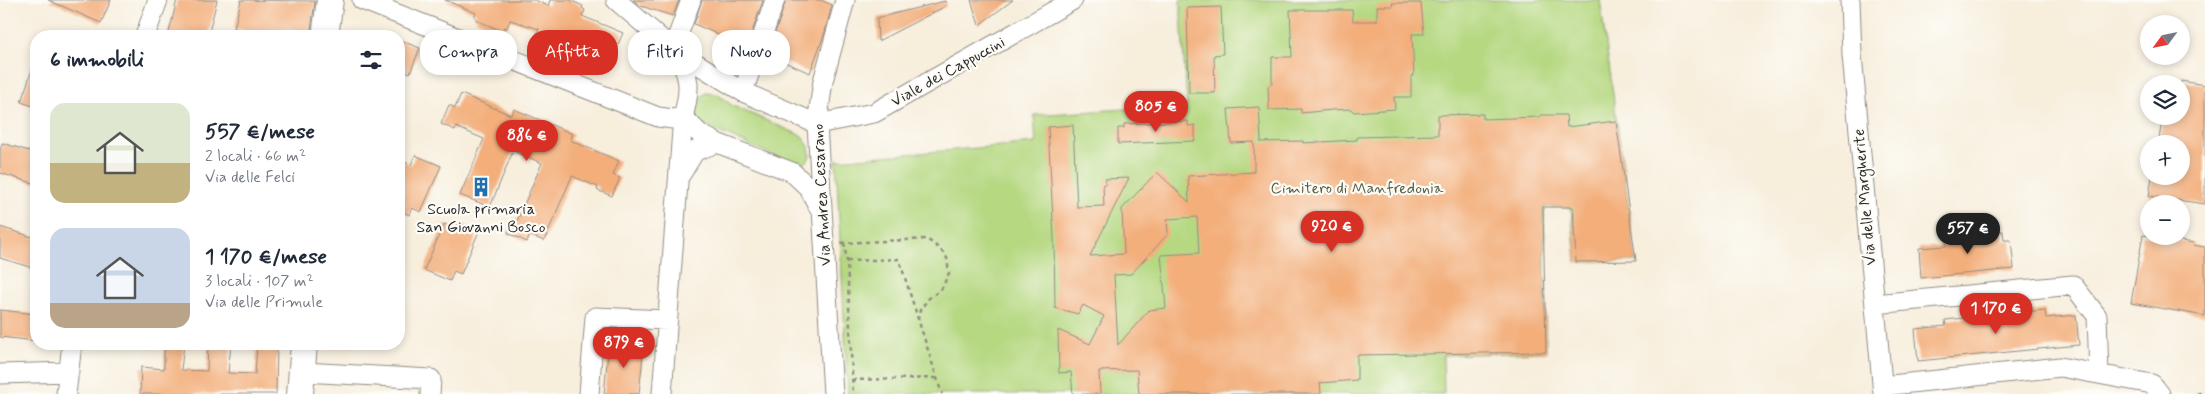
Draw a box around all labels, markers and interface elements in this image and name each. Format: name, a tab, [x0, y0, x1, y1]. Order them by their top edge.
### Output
north arrow	[2140, 15, 2190, 65]
map controls	[2140, 15, 2190, 245]
chip: Compra	[420, 30, 517, 75]
chip: Affitta	[527, 30, 618, 75]
chip: Filtri	[628, 30, 702, 75]
chip: Nuovo	[712, 30, 790, 75]
street label: Viale dei Cappuccini	[887, 32, 1009, 112]
text: 6 immobili	[50, 46, 144, 74]
icon: filters	[357, 46, 385, 74]
button: layers	[2140, 75, 2190, 125]
pin: 805 €	[1121, 90, 1191, 133]
text: 805 €	[1135, 96, 1177, 117]
text: 557 €/mese	[205, 118, 315, 146]
pin: 886 €	[492, 120, 562, 162]
icon: home	[90, 123, 150, 183]
street label: Via Andrea Cesarano	[808, 123, 836, 267]
text: 886 €	[507, 125, 547, 146]
street label: Via delle Margherite	[1849, 128, 1882, 266]
button: +	[2140, 135, 2190, 185]
text: 2 locali · 66 m²	[205, 146, 306, 167]
text: Via delle Felci	[205, 167, 295, 188]
building icon: Scuola primaria San Giovanni Bosco	[470, 176, 492, 198]
park label: Cimitero di Manfredonia	[1271, 178, 1444, 199]
button: −	[2140, 195, 2190, 245]
place label: Scuola primaria San Giovanni Bosco	[417, 199, 546, 238]
pin: 920 €	[1297, 210, 1367, 253]
pin: 557 €	[1933, 212, 2003, 255]
text: 920 €	[1312, 216, 1352, 237]
text: 557 €	[1947, 218, 1989, 239]
text: 1 170 €/mese	[205, 243, 327, 271]
icon: home	[90, 248, 150, 308]
text: 3 locali · 107 m²	[205, 271, 314, 292]
text: Via delle Primule	[205, 292, 323, 313]
pin: 1 170 €	[1950, 292, 2042, 335]
text: 1 170 €	[1970, 298, 2022, 319]
pin: 879 €	[589, 326, 659, 369]
text: 879 €	[604, 332, 644, 353]

